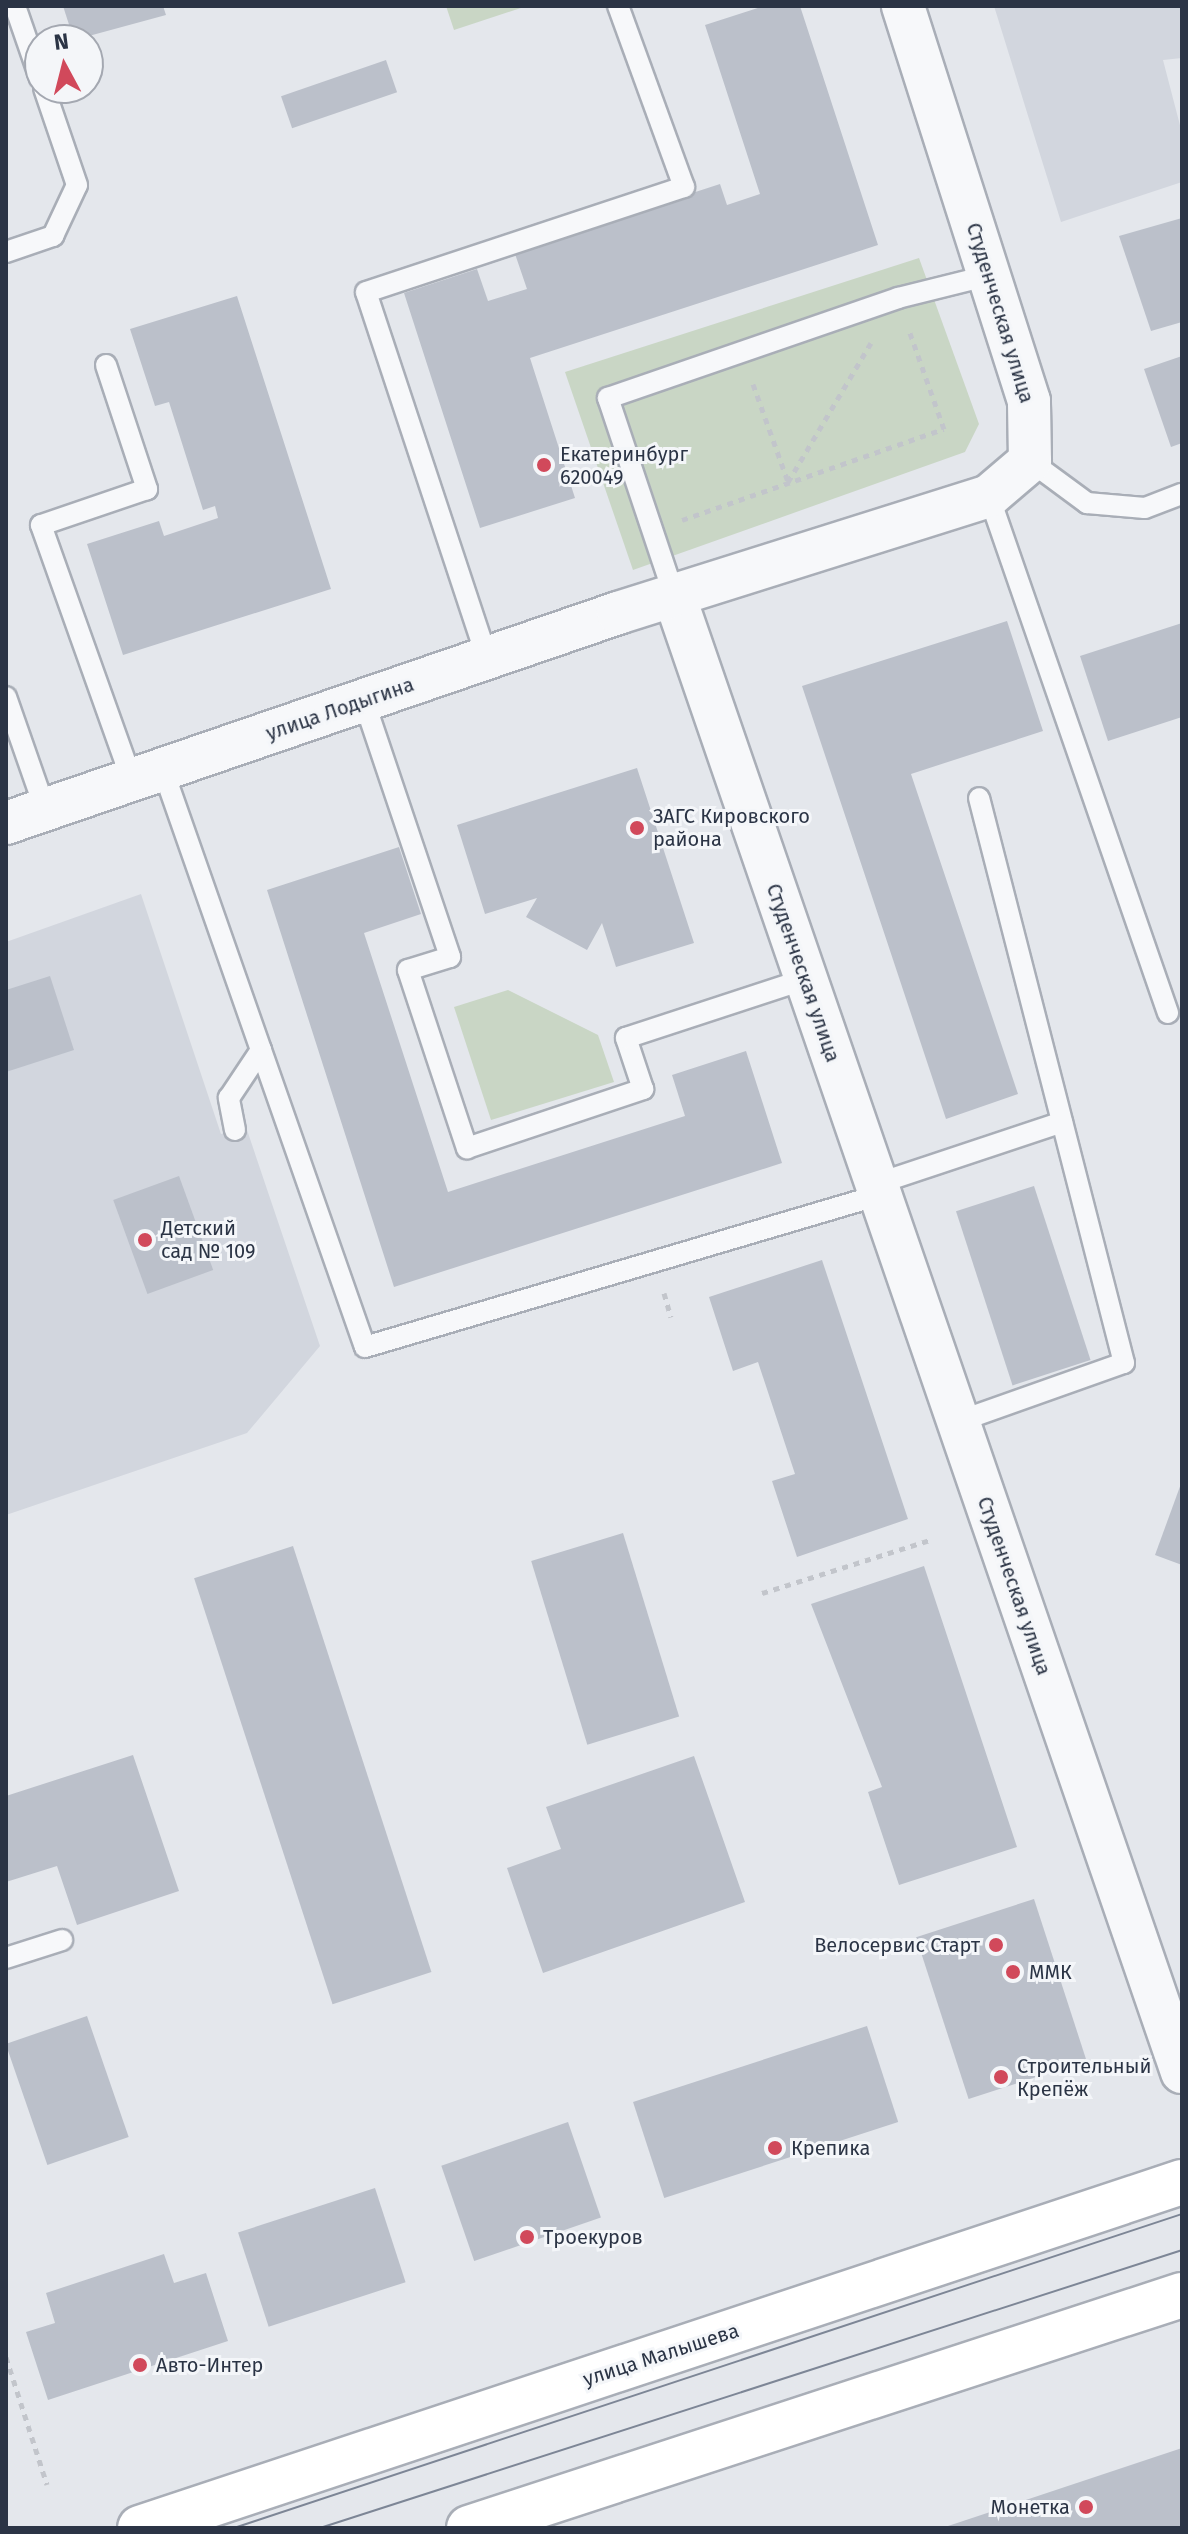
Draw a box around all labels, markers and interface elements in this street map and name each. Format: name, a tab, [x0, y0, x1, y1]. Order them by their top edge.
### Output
north arrow	[24, 24, 104, 104]
text: N	[52, 27, 70, 56]
street label: Студенческая улица	[961, 220, 1039, 406]
place label: Екатеринбург 620049	[560, 442, 688, 489]
marker: Екатеринбург 620049	[535, 456, 553, 474]
street label: улица Лодыгина	[263, 672, 417, 746]
place label: ЗАГС Кировского района	[653, 804, 810, 851]
marker: ЗАГС Кировского района	[628, 819, 646, 837]
street label: Студенческая улица	[761, 881, 845, 1065]
place label: Детский сад № 109	[161, 1216, 256, 1263]
marker: Детский сад № 109	[136, 1231, 154, 1249]
street label: Студенческая улица	[972, 1494, 1056, 1678]
place label: Велосервис Старт	[814, 1933, 980, 1957]
marker: Велосервис Старт	[987, 1936, 1005, 1954]
place label: ММК	[1029, 1960, 1072, 1984]
marker: ММК	[1004, 1963, 1022, 1981]
place label: Строительный Крепёж	[1017, 2054, 1151, 2101]
marker: Строительный Крепёж	[992, 2068, 1010, 2086]
place label: Крепика	[791, 2136, 870, 2160]
marker: Крепика	[766, 2139, 784, 2157]
place label: Троекуров	[543, 2225, 643, 2249]
marker: Троекуров	[518, 2228, 536, 2246]
street label: улица Малышева	[580, 2318, 742, 2392]
place label: Авто-Интер	[156, 2353, 263, 2377]
marker: Авто-Интер	[131, 2356, 149, 2374]
place label: Монетка	[991, 2495, 1070, 2519]
marker: Монетка	[1077, 2498, 1095, 2516]

